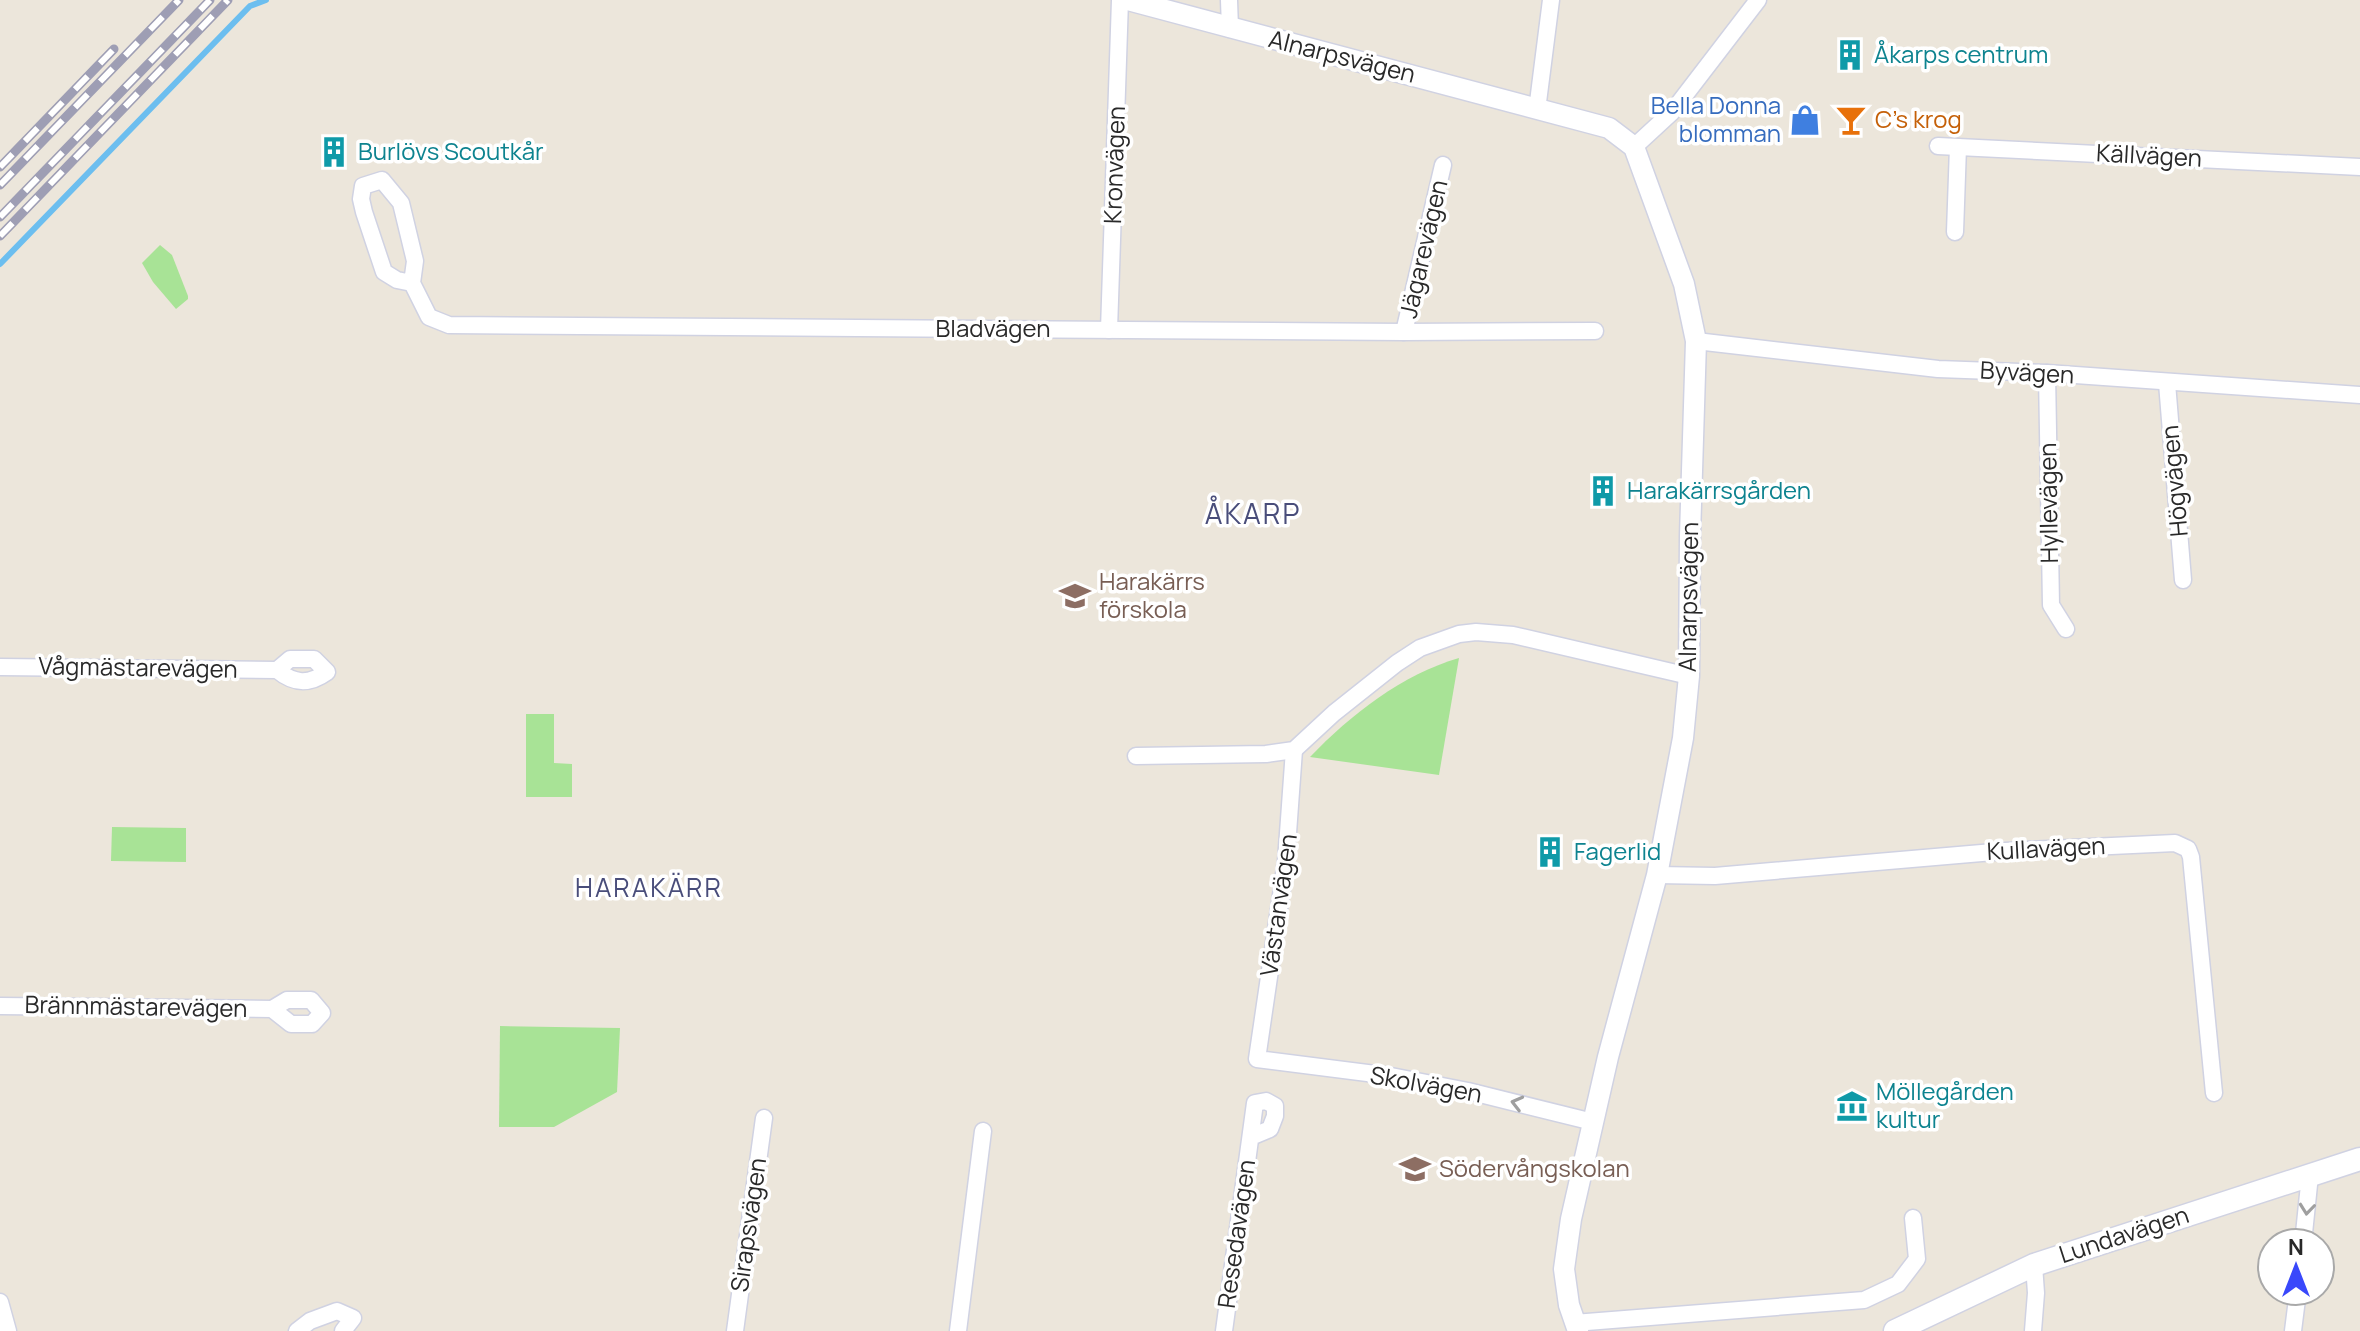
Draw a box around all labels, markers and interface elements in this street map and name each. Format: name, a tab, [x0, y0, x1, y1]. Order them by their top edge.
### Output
street label: Alnarpsvägen	[1266, 21, 1419, 90]
place label: Åkarps centrum	[1874, 37, 2048, 70]
building icon: Åkarps centrum	[1833, 38, 1867, 72]
place label: Bella Donna blomman	[1651, 88, 1781, 149]
place label: C's krog	[1875, 102, 1962, 135]
shop icon: Bella Donna blomman	[1788, 103, 1822, 137]
bar icon: C's krog	[1834, 103, 1868, 137]
street label: Kronvägen	[1095, 105, 1132, 225]
place label: Burlövs Scoutkår	[358, 134, 544, 167]
building icon: Burlövs Scoutkår	[317, 135, 351, 169]
street label: Källvägen	[2095, 135, 2203, 174]
street label: Jägarevägen	[1391, 176, 1454, 321]
street label: Bladvägen	[936, 311, 1050, 344]
street label: Byvägen	[1979, 353, 2075, 390]
street label: Högvägen	[2152, 424, 2195, 538]
street label: Hyllevägen	[2030, 442, 2065, 564]
place label: Harakärrsgården	[1627, 473, 1811, 506]
building icon: Harakärrsgården	[1586, 474, 1620, 508]
district label: ÅKARP	[1205, 494, 1301, 532]
street label: Alnarpsvägen	[1670, 522, 1705, 672]
place label: Harakärrs förskola	[1099, 564, 1205, 625]
school or university icon: Harakärrs förskola	[1058, 579, 1092, 613]
street label: Vågmästarevägen	[38, 648, 238, 685]
street label: Kullavägen	[1986, 828, 2106, 867]
street label: Västanvägen	[1251, 831, 1304, 978]
place label: Fagerlid	[1574, 834, 1661, 867]
building icon: Fagerlid	[1533, 835, 1567, 869]
district label: HARAKÄRR	[575, 869, 723, 905]
street label: Brännmästarevägen	[24, 987, 248, 1024]
street label: Skolvägen	[1368, 1057, 1485, 1110]
place label: Möllegården kultur	[1876, 1074, 2014, 1135]
museum icon: Möllegården kultur	[1835, 1089, 1869, 1123]
one-way arrow	[1511, 1095, 1525, 1112]
place label: Södervångskolan	[1439, 1151, 1630, 1184]
school or university icon: Södervångskolan	[1398, 1152, 1432, 1186]
street label: Sirapsvägen	[722, 1156, 773, 1294]
street label: Resedavägen	[1209, 1157, 1262, 1310]
street label: Lundavägen	[2054, 1197, 2193, 1270]
one-way arrow	[2298, 1203, 2315, 1216]
north arrow	[2256, 1227, 2336, 1307]
text: N	[2288, 1232, 2304, 1262]

